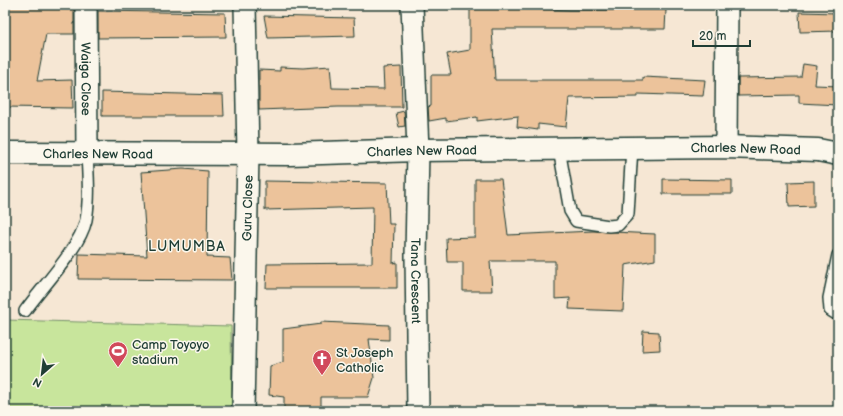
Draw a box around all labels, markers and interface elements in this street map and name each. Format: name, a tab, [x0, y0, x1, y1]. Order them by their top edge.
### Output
scale bar	[693, 22, 750, 48]
text: 20 m	[699, 29, 726, 44]
street label: Waiga Close	[77, 42, 94, 116]
street label: Charles New Road	[691, 140, 801, 158]
street label: Charles New Road	[367, 142, 477, 161]
street label: Charles New Road	[43, 146, 153, 163]
street label: Guru Close	[239, 175, 257, 241]
district label: LUMUMBA	[148, 238, 226, 255]
street label: Tana Crescent	[407, 238, 424, 324]
place label: Camp Toyoyo stadium	[132, 337, 209, 368]
sports icon: Camp Toyoyo stadium	[107, 340, 129, 368]
place label: St Joseph Catholic	[336, 345, 393, 376]
church icon: St Joseph Catholic	[311, 348, 333, 376]
north arrow	[22, 354, 62, 394]
text: N	[31, 375, 44, 390]

